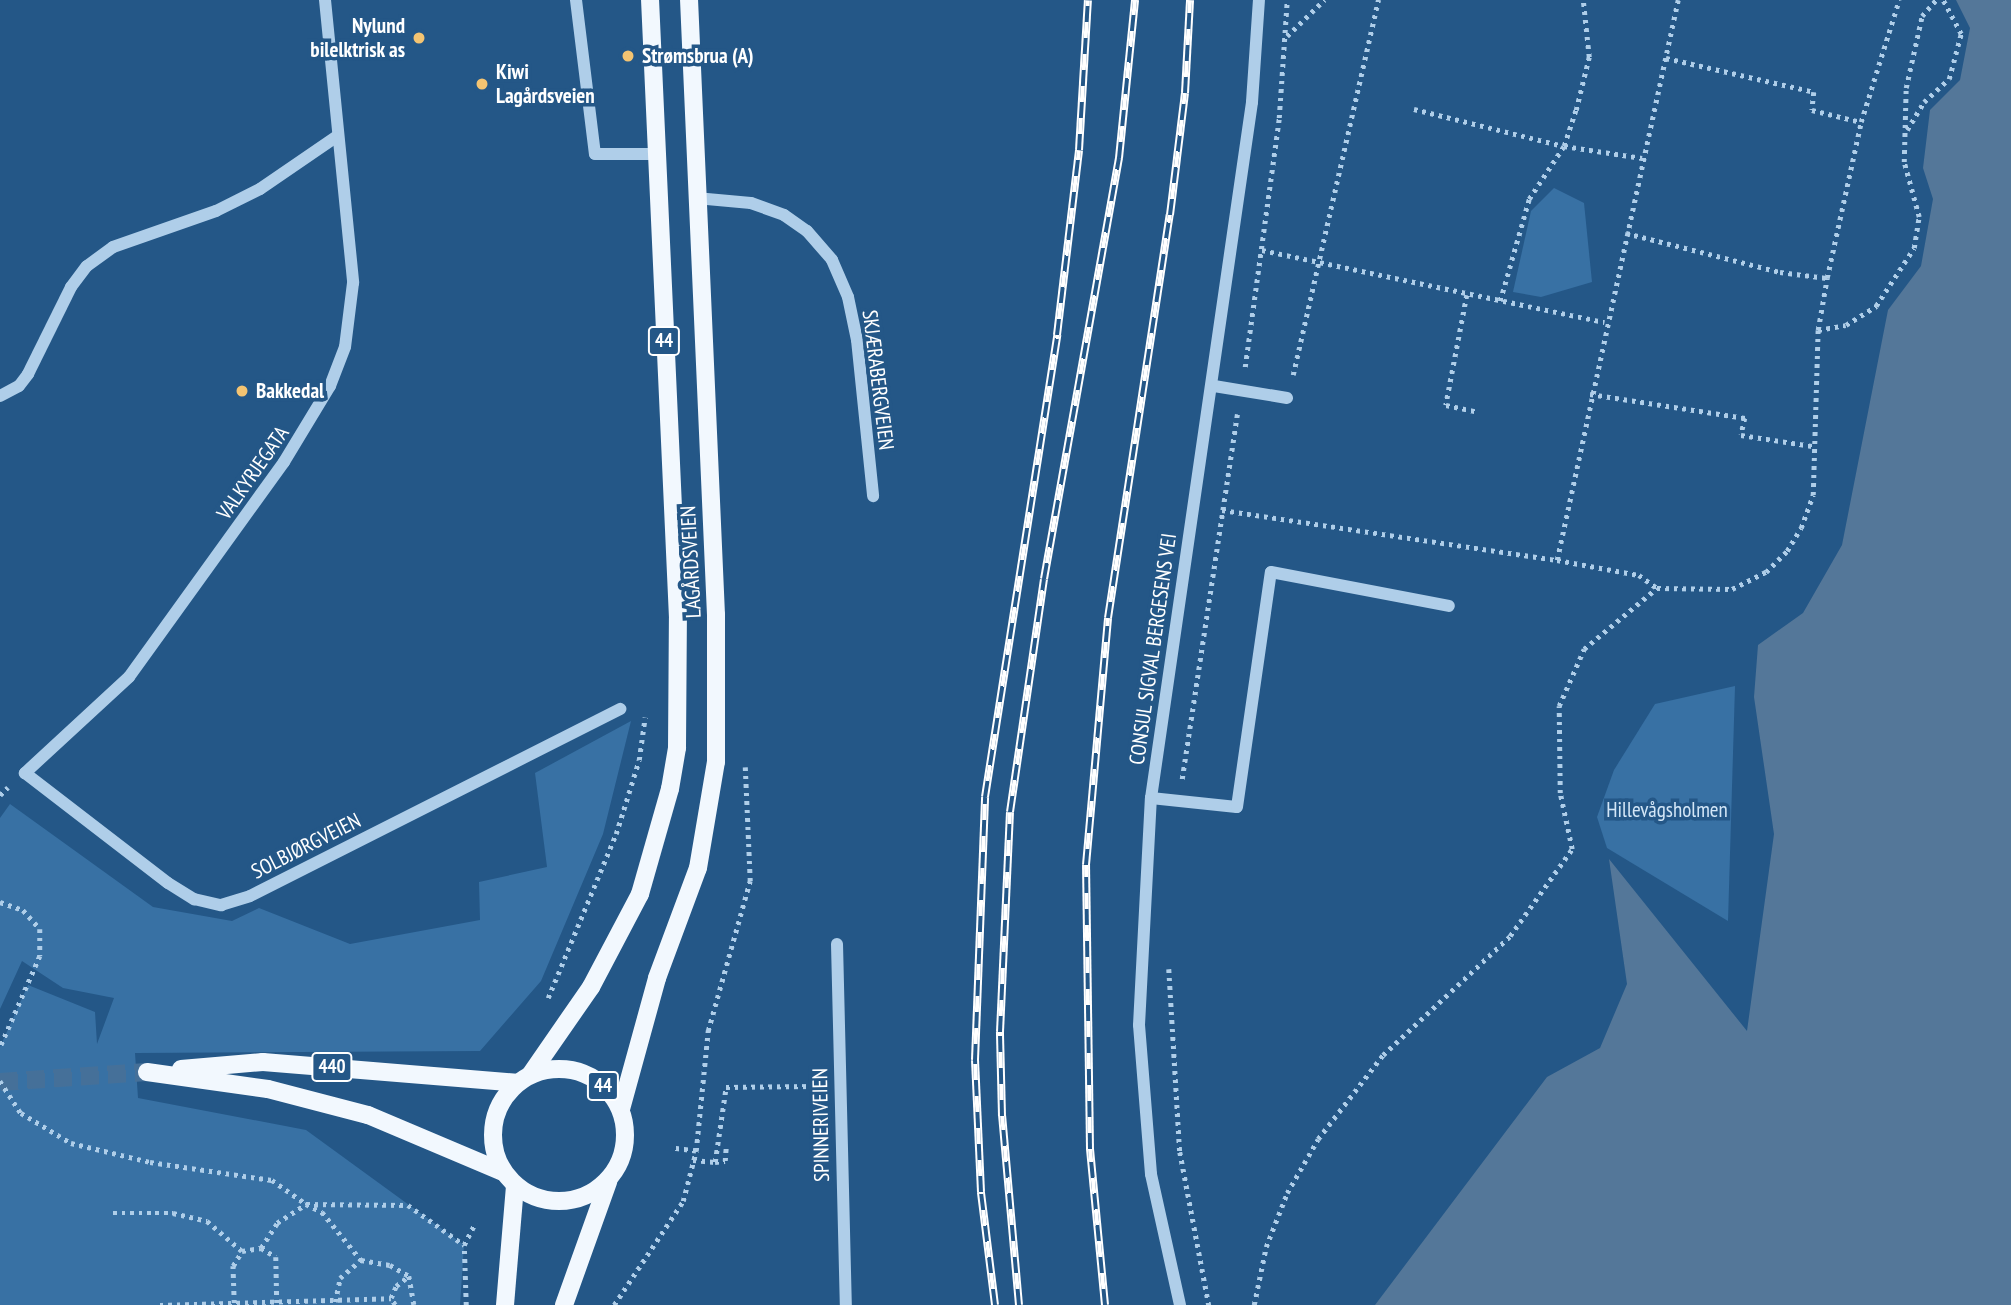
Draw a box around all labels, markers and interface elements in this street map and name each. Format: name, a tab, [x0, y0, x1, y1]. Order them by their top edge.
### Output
place label: Nylund bilelktrisk as	[310, 13, 405, 63]
marker: Nylund bilelktrisk as	[411, 30, 427, 46]
place label: Strømsbrua (A)	[642, 43, 754, 69]
marker: Strømsbrua (A)	[620, 48, 636, 64]
place label: Kiwi Lagårdsveien	[496, 59, 595, 109]
marker: Kiwi Lagårdsveien	[474, 76, 490, 92]
street label: SKJÆRABERGVEIEN	[857, 309, 899, 451]
road number: 44	[646, 326, 682, 356]
place label: Bakkedal	[256, 378, 324, 404]
marker: Bakkedal	[234, 383, 250, 399]
street label: VALKYRJEGATA	[212, 421, 294, 525]
street label: LAGÅRDSVEIEN	[675, 505, 707, 619]
street label: CONSUL SIGVAL BERGESENS VEI	[1124, 531, 1182, 767]
park label: Hillevågsholmen	[1606, 797, 1728, 823]
street label: SOLBJØRGVEIEN	[247, 808, 365, 884]
road number: 440	[311, 1051, 353, 1082]
street label: SPINNERIVEIEN	[807, 1068, 835, 1182]
road number: 44	[586, 1070, 620, 1102]

